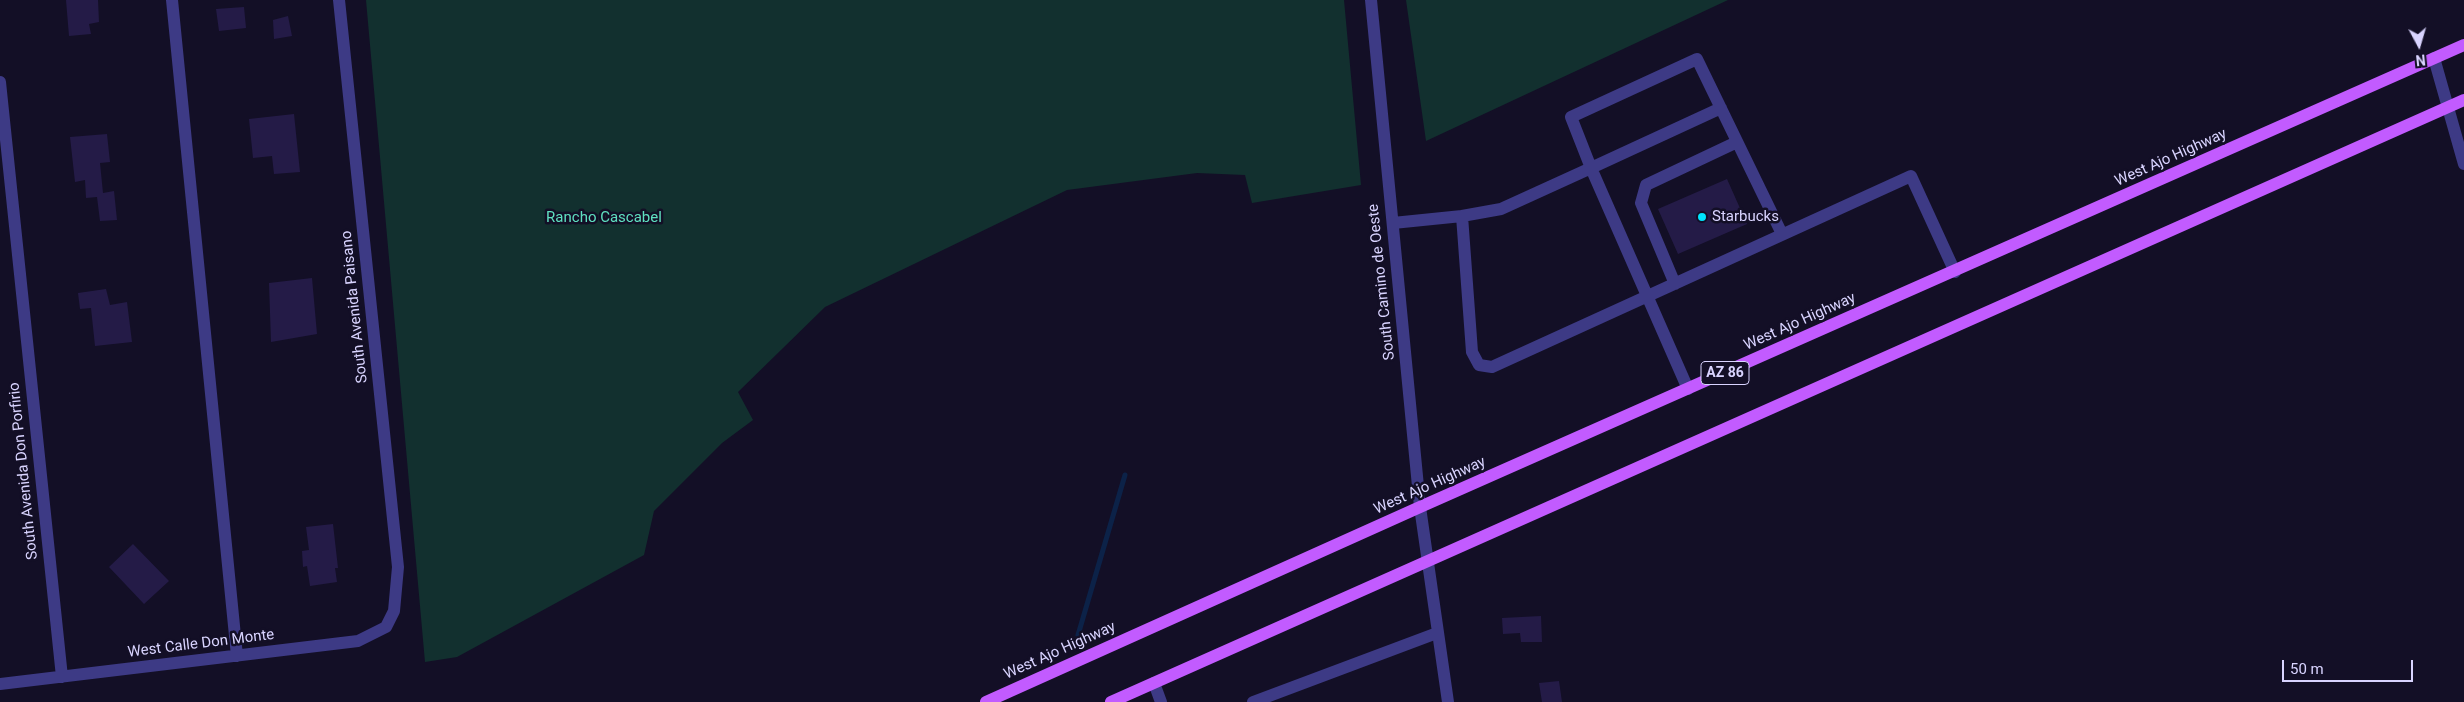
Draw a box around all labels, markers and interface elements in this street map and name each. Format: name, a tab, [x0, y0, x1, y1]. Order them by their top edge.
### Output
north arrow	[2394, 20, 2444, 70]
text: N	[2415, 51, 2426, 68]
street label: West Ajo Highway	[2112, 125, 2230, 191]
street label: South Camino de Oeste	[1365, 203, 1399, 361]
place label: Starbucks	[1712, 208, 1779, 226]
park label: Rancho Cascabel	[546, 209, 662, 227]
marker: Starbucks	[1696, 211, 1708, 223]
street label: South Avenida Paisano	[338, 230, 372, 384]
street label: West Ajo Highway	[1741, 289, 1859, 355]
road number: AZ 86	[1701, 362, 1749, 384]
street label: South Avenida Don Porfirio	[6, 381, 42, 561]
street label: West Ajo Highway	[1371, 453, 1489, 519]
street label: West Ajo Highway	[1001, 618, 1119, 684]
street label: West Calle Don Monte	[127, 626, 275, 662]
scale bar	[2284, 650, 2415, 682]
text: 50 m	[2290, 660, 2324, 678]

